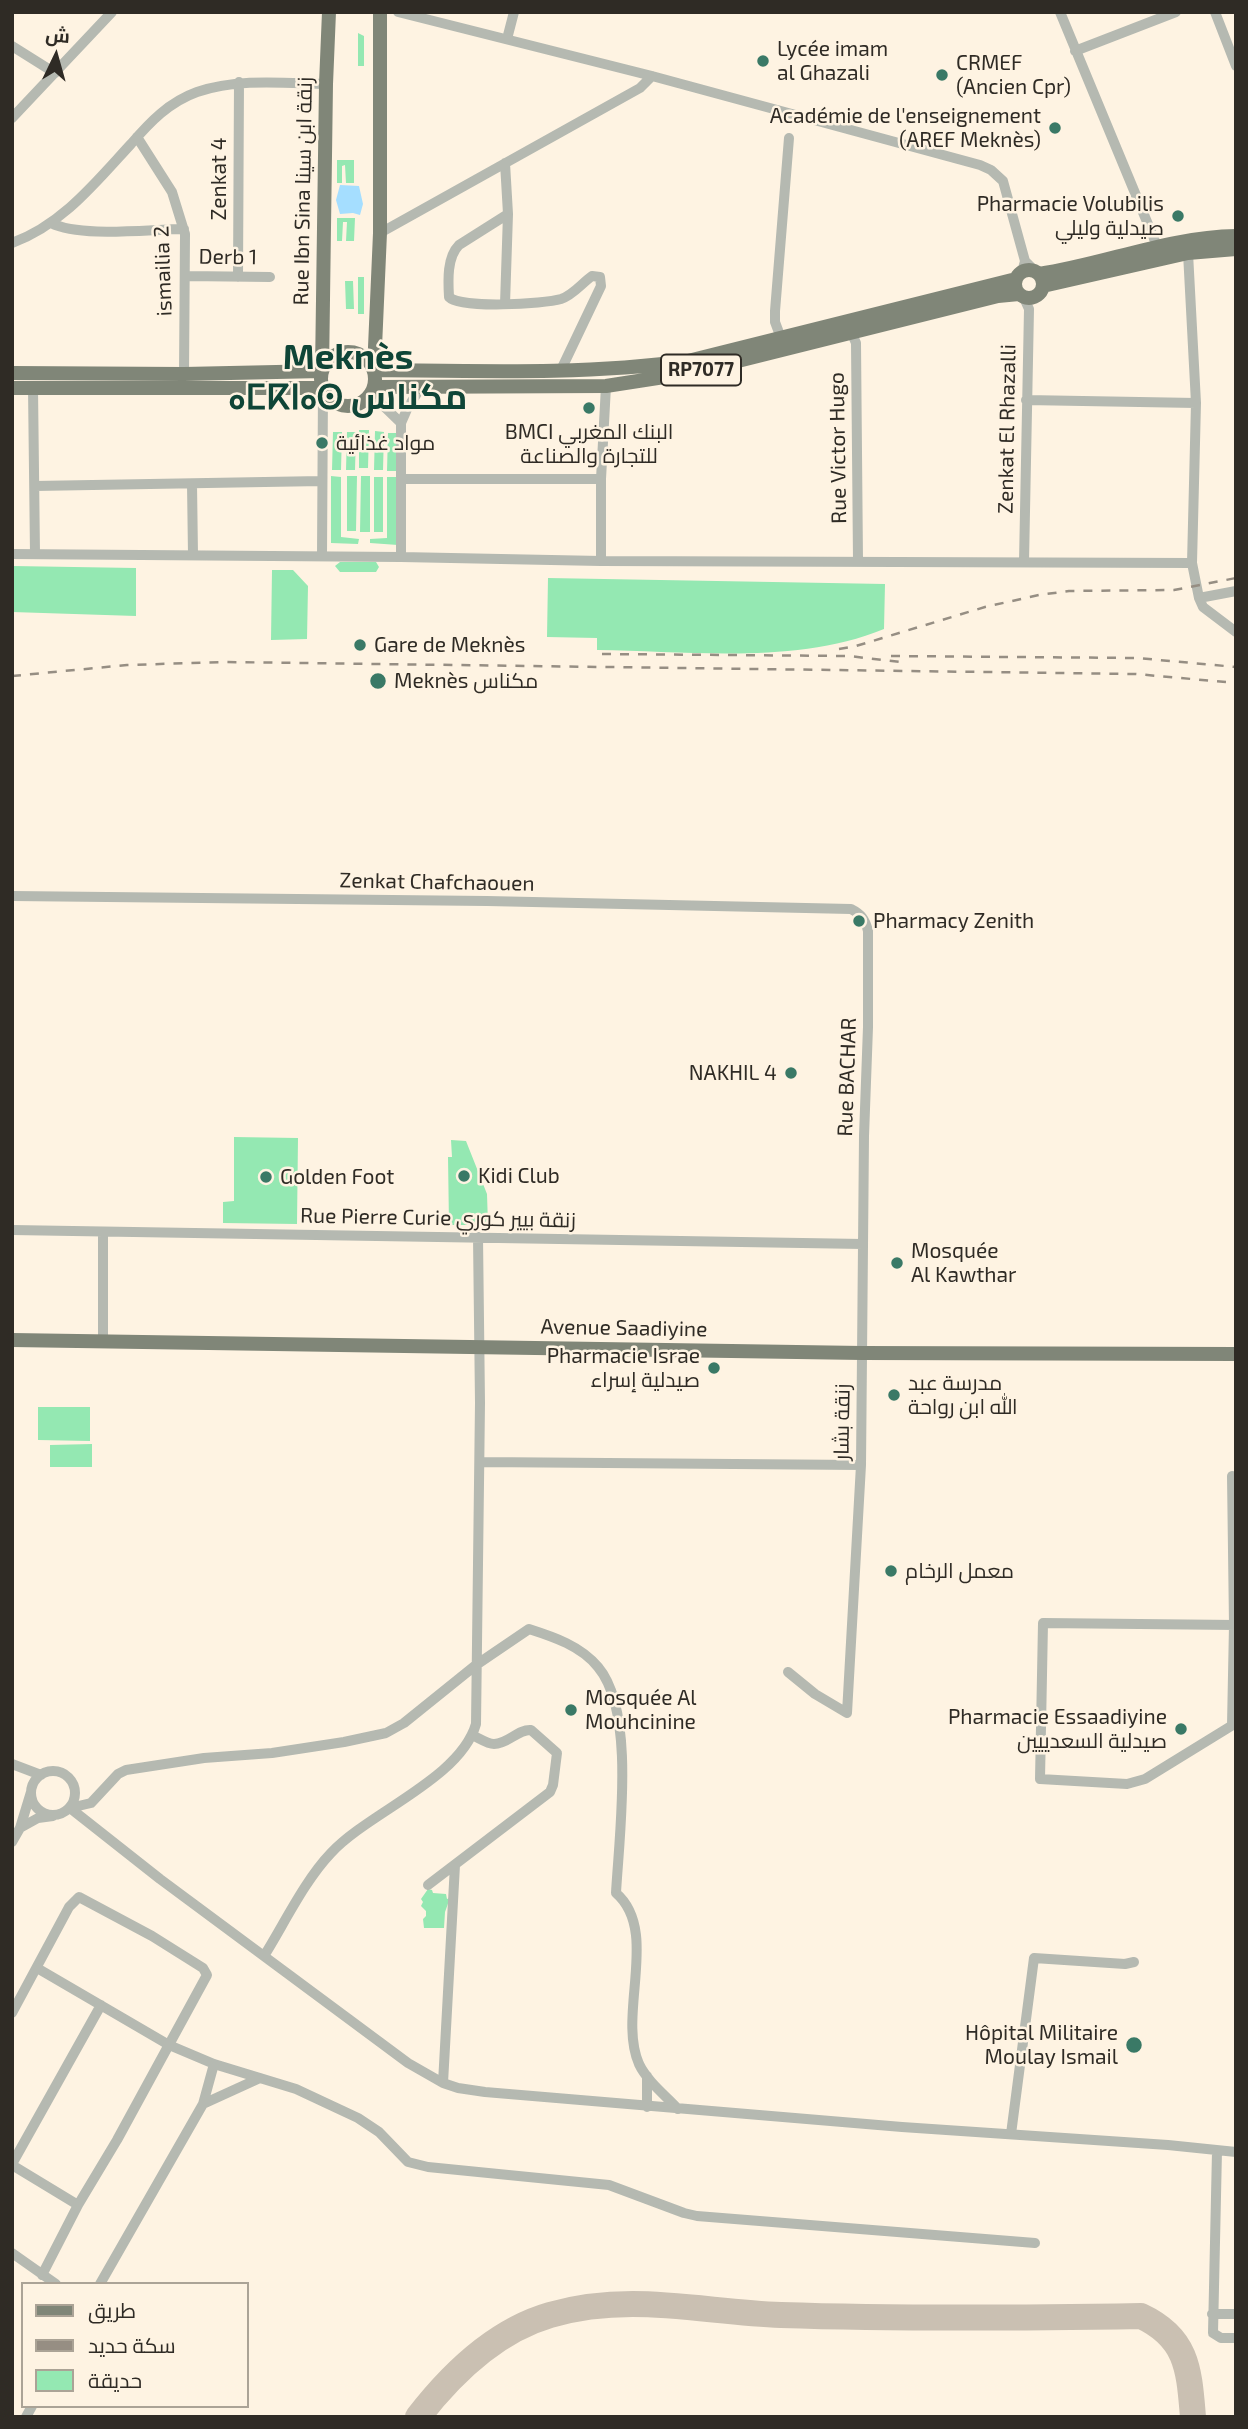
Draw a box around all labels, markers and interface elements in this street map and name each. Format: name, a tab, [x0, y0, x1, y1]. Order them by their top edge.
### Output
north arrow	[21, 21, 91, 91]
text: ش	[45, 22, 71, 47]
place label: Lycée imam al Ghazali	[777, 36, 888, 86]
place label: CRMEF (Ancien Cpr)	[956, 50, 1071, 100]
marker: Lycée imam al Ghazali	[755, 53, 771, 69]
marker: CRMEF (Ancien Cpr)	[934, 67, 950, 83]
street label: Rue Ibn Sina زنقة ابن سينا	[288, 77, 318, 305]
place label: Académie de l'enseignement (AREF Meknès)	[770, 103, 1041, 153]
marker: Académie de l'enseignement (AREF Meknès)	[1047, 120, 1063, 136]
street label: Zenkat 4	[206, 137, 232, 221]
place label: Pharmacie Volubilis صيدلية وليلي	[977, 191, 1164, 241]
marker: Pharmacie Volubilis صيدلية وليلي	[1170, 208, 1186, 224]
street label: ismailia 2	[149, 225, 177, 317]
street label: Derb 1	[198, 244, 258, 270]
district label: Meknès ⴰⵎⴽⵏⴰⵙ مكناس	[229, 336, 467, 418]
street label: Zenkat El Rhazalli	[993, 344, 1021, 514]
road number: RP7077	[661, 354, 741, 386]
street label: Rue Victor Hugo	[824, 372, 852, 524]
marker: BMCI البنك المغربي للتجارة والصناعة	[581, 400, 597, 416]
place label: BMCI البنك المغربي للتجارة والصناعة	[505, 419, 673, 469]
place label: مواد غذائية	[336, 430, 435, 456]
marker: مواد غذائية	[314, 435, 330, 451]
place label: Gare de Meknès	[374, 632, 525, 658]
marker: Gare de Meknès	[352, 637, 368, 653]
place label: Meknès مكناس	[394, 668, 538, 694]
marker: Meknès مكناس	[368, 671, 388, 691]
street label: Zenkat Chafchaouen	[339, 868, 535, 896]
place label: Pharmacy Zenith	[873, 908, 1034, 934]
marker: Pharmacy Zenith	[851, 913, 867, 929]
street label: Rue BACHAR	[832, 1017, 862, 1137]
place label: NAKHIL 4	[689, 1060, 777, 1086]
marker: NAKHIL 4	[783, 1065, 799, 1081]
place label: Kidi Club	[478, 1163, 560, 1189]
place label: Golden Foot	[280, 1164, 394, 1190]
marker: Kidi Club	[456, 1168, 472, 1184]
marker: Golden Foot	[258, 1169, 274, 1185]
street label: Rue Pierre Curie زنقة بيير كوري	[300, 1203, 576, 1233]
place label: Mosquée Al Kawthar	[911, 1238, 1016, 1288]
marker: Mosquée Al Kawthar	[889, 1255, 905, 1271]
street label: Avenue Saadiyine	[540, 1314, 708, 1342]
place label: Pharmacie Israe صيدلية إسراء	[547, 1343, 700, 1393]
marker: Pharmacie Israe صيدلية إسراء	[706, 1360, 722, 1376]
place label: مدرسة عبد الله ابن رواحة	[908, 1370, 1017, 1420]
street label: زنقة بشار	[829, 1383, 855, 1461]
marker: مدرسة عبد الله ابن رواحة	[886, 1387, 902, 1403]
place label: معمل الرخام	[905, 1558, 1014, 1584]
marker: معمل الرخام	[883, 1563, 899, 1579]
place label: Mosquée Al Mouhcinine	[585, 1685, 696, 1735]
marker: Mosquée Al Mouhcinine	[563, 1702, 579, 1718]
place label: Pharmacie Essaadiyine صيدلية السعدييين	[948, 1704, 1167, 1754]
marker: Pharmacie Essaadiyine صيدلية السعدييين	[1173, 1721, 1189, 1737]
place label: Hôpital Militaire Moulay Ismail	[965, 2020, 1118, 2070]
marker: Hôpital Militaire Moulay Ismail	[1124, 2035, 1144, 2055]
legend	[21, 2282, 248, 2408]
text: طريق	[88, 2297, 136, 2322]
text: سكة حديد	[88, 2332, 176, 2357]
text: حديقة	[88, 2367, 142, 2392]

